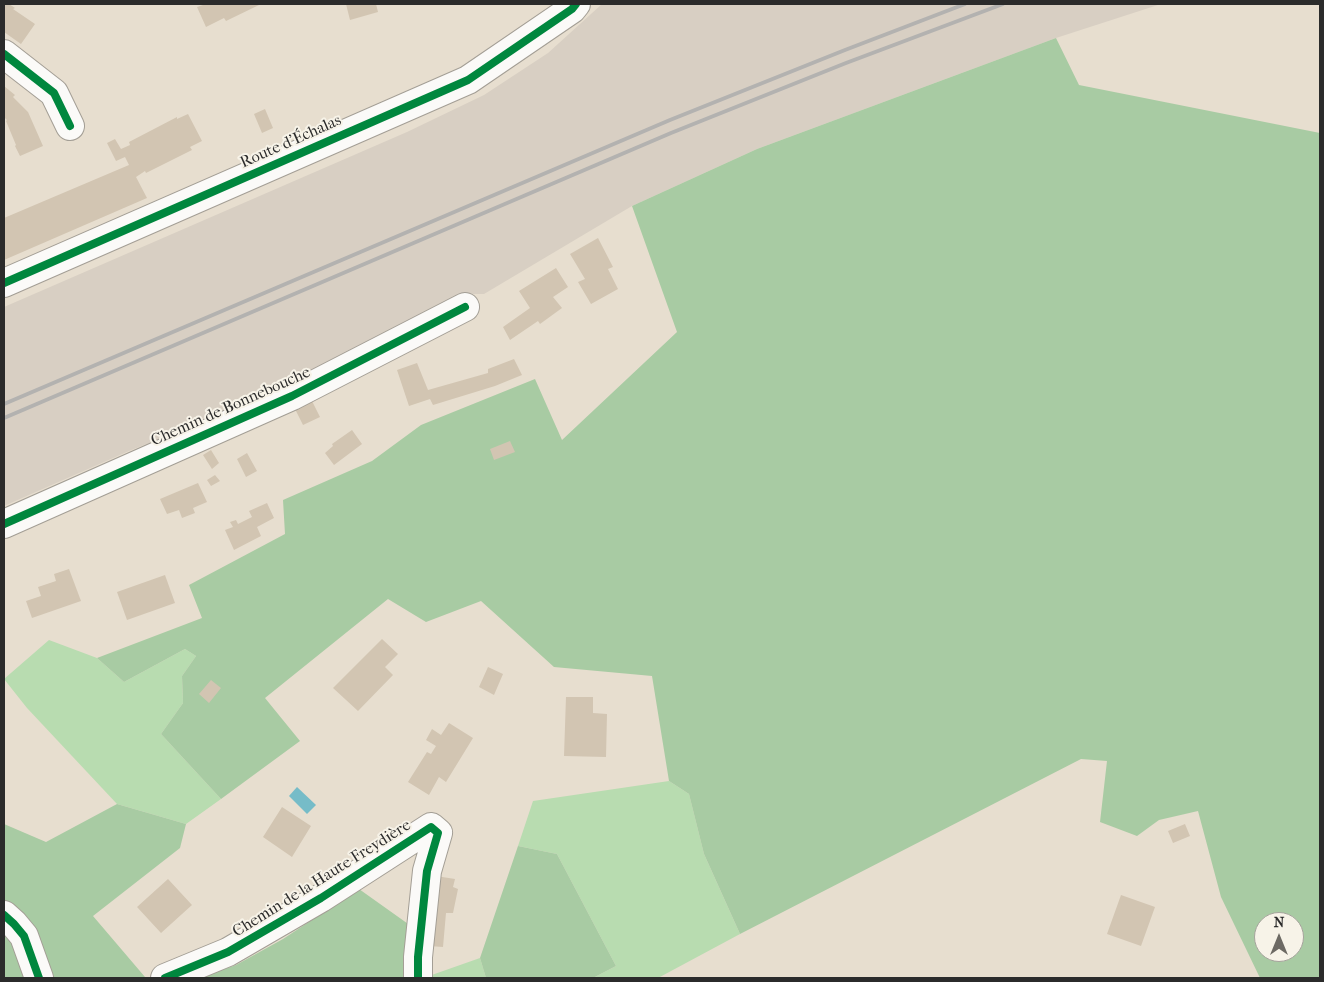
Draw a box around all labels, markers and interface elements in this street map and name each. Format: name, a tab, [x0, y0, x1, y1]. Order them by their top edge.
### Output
street label: Route d'Échalas	[238, 111, 344, 173]
street label: Chemin de Bonnebouche	[148, 363, 314, 451]
street label: Chemin de la Haute Freydière	[229, 816, 415, 942]
north arrow	[1254, 912, 1304, 962]
text: N	[1274, 914, 1284, 931]

